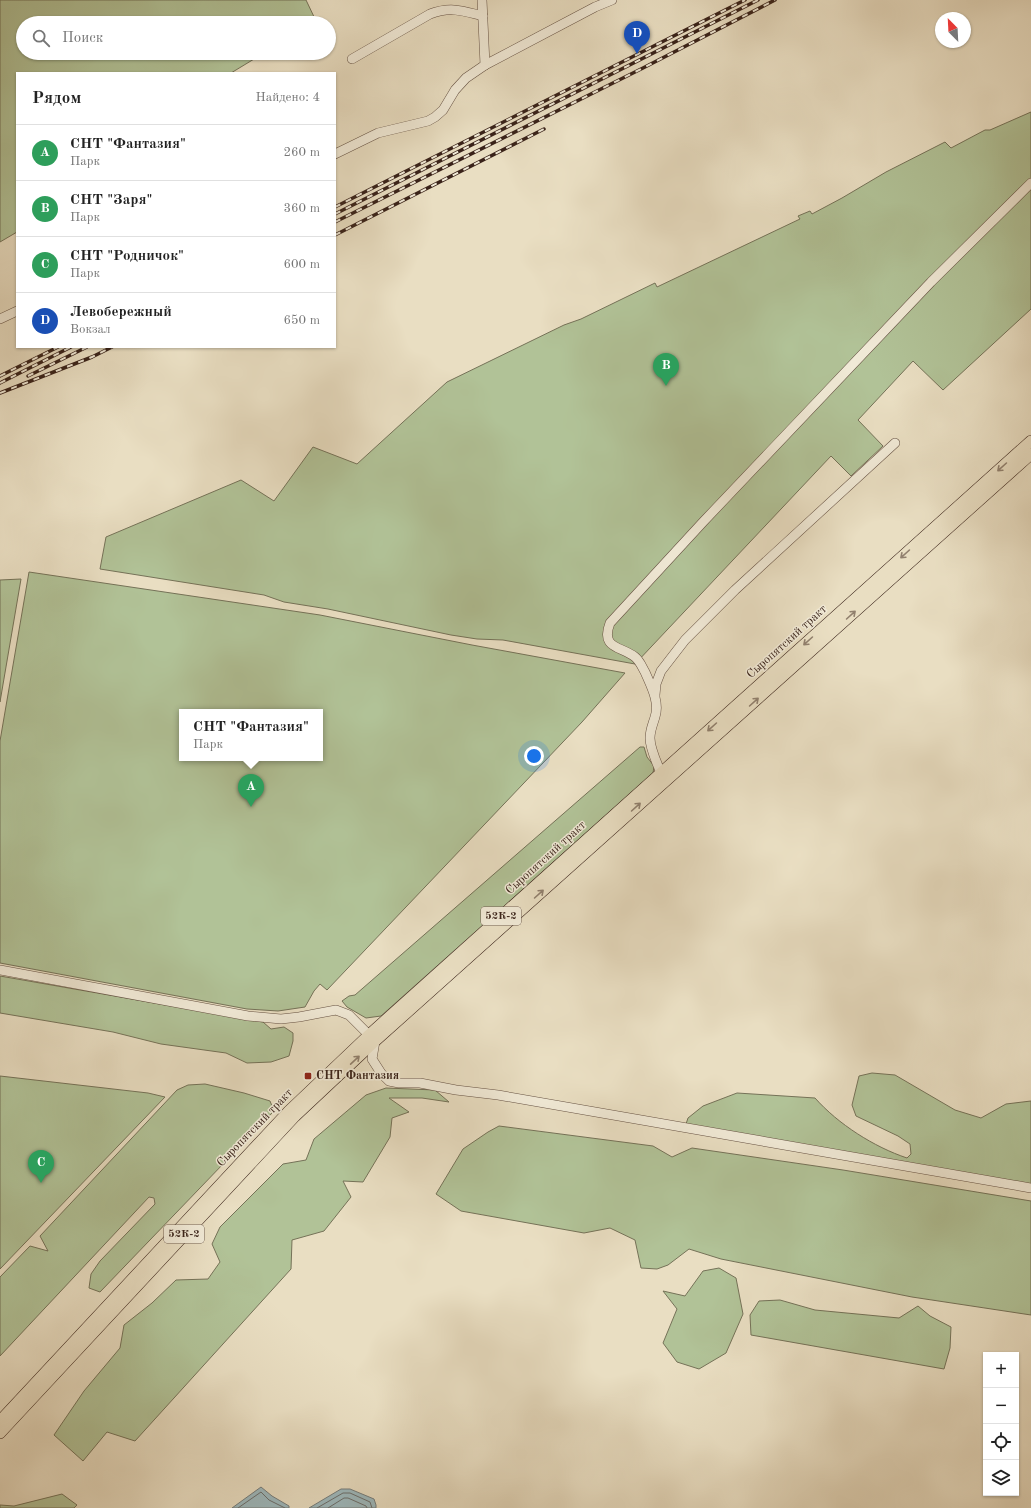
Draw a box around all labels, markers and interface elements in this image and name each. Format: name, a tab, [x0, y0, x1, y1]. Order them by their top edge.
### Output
north arrow	[935, 12, 971, 48]
search box	[16, 16, 336, 60]
pin: D	[624, 21, 650, 54]
icon: search	[30, 27, 52, 49]
text: Поиск	[62, 31, 103, 46]
text: Рядом	[32, 90, 81, 107]
text: Найдено: 4	[256, 91, 320, 104]
text: СНТ "Фантазия"	[70, 137, 186, 152]
text: A	[40, 146, 50, 159]
text: 260 m	[283, 146, 320, 159]
text: Парк	[70, 155, 100, 168]
text: СНТ "Заря"	[70, 193, 152, 208]
text: B	[40, 202, 50, 215]
text: 360 m	[283, 202, 320, 215]
text: Парк	[70, 211, 100, 224]
text: СНТ "Родничок"	[70, 249, 184, 264]
text: C	[41, 258, 49, 271]
text: 600 m	[283, 258, 320, 271]
text: Парк	[70, 267, 100, 280]
text: Левобережный	[70, 305, 172, 320]
text: D	[40, 314, 50, 327]
text: 650 m	[283, 314, 320, 327]
text: Вокзал	[70, 323, 111, 336]
pin: B	[653, 353, 679, 386]
one-way arrow	[997, 462, 1007, 472]
one-way arrow	[900, 549, 910, 558]
street label: Сыропятский тракт	[745, 603, 830, 681]
one-way arrow	[846, 611, 856, 620]
one-way arrow	[803, 636, 814, 645]
one-way arrow	[749, 697, 759, 707]
popup	[179, 709, 323, 761]
text: СНТ "Фантазия"	[193, 720, 309, 735]
one-way arrow	[706, 723, 717, 732]
text: Парк	[193, 738, 223, 751]
your location	[524, 746, 544, 766]
pin: A	[238, 774, 264, 807]
one-way arrow	[631, 802, 641, 812]
street label: Сыропятский тракт	[504, 819, 589, 897]
one-way arrow	[534, 889, 544, 898]
road number: 52К-2	[481, 907, 521, 925]
one-way arrow	[350, 1055, 360, 1065]
place label: СНТ Фантазия	[316, 1070, 399, 1082]
marker: СНТ Фантазия	[303, 1071, 313, 1081]
street label: Сыропятский тракт	[215, 1087, 295, 1169]
pin: C	[28, 1150, 54, 1183]
road number: 52К-2	[164, 1225, 204, 1243]
map controls	[983, 1352, 1019, 1496]
button: +	[983, 1352, 1019, 1388]
button: −	[983, 1388, 1019, 1424]
button: locate	[983, 1424, 1019, 1460]
button: layers	[983, 1460, 1019, 1496]

